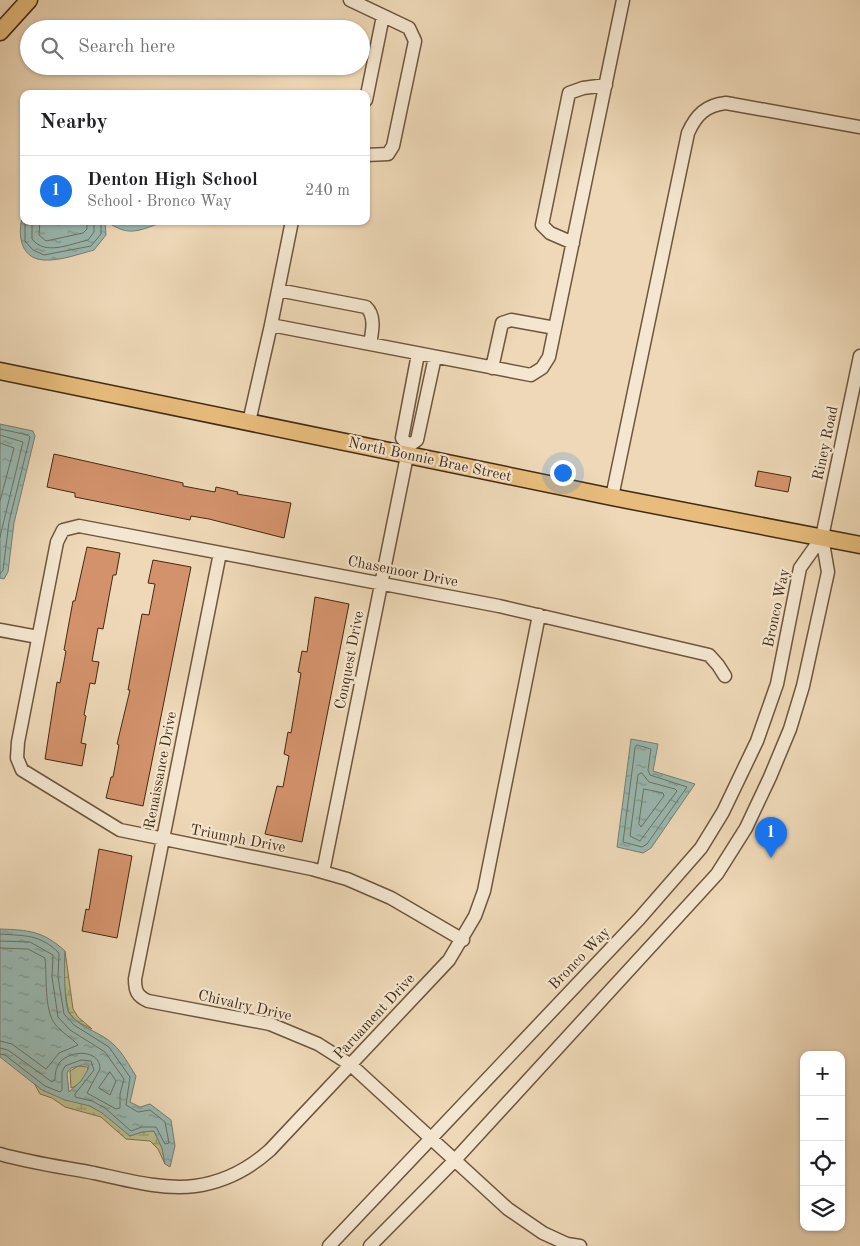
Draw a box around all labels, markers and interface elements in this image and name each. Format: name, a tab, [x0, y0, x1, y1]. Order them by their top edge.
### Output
search box	[20, 20, 370, 75]
icon: search	[38, 34, 66, 62]
text: Search here	[78, 38, 175, 57]
text: Nearby	[40, 112, 108, 133]
text: Denton High School	[87, 171, 258, 190]
text: 1	[51, 183, 61, 199]
text: 240 m	[305, 183, 350, 199]
text: School · Bronco Way	[87, 194, 232, 210]
street label: Riney Road	[811, 405, 842, 482]
street label: North Bonnie Brae Street	[347, 436, 513, 485]
your location	[550, 460, 576, 486]
street label: Chasemoor Drive	[346, 554, 459, 591]
street label: Bronco Way	[762, 568, 793, 649]
street label: Conquest Drive	[334, 610, 367, 711]
street label: Renaissance Drive	[143, 710, 180, 830]
pin: 1	[755, 817, 787, 858]
street label: Triumph Drive	[189, 823, 287, 856]
street label: Bronco Way	[547, 925, 613, 993]
street label: Paruament Drive	[332, 971, 418, 1063]
street label: Chivalry Drive	[196, 988, 293, 1025]
map controls	[800, 1051, 845, 1231]
button: +	[800, 1051, 845, 1096]
button: −	[800, 1096, 845, 1141]
button: locate	[800, 1141, 845, 1186]
button: layers	[800, 1186, 845, 1231]

